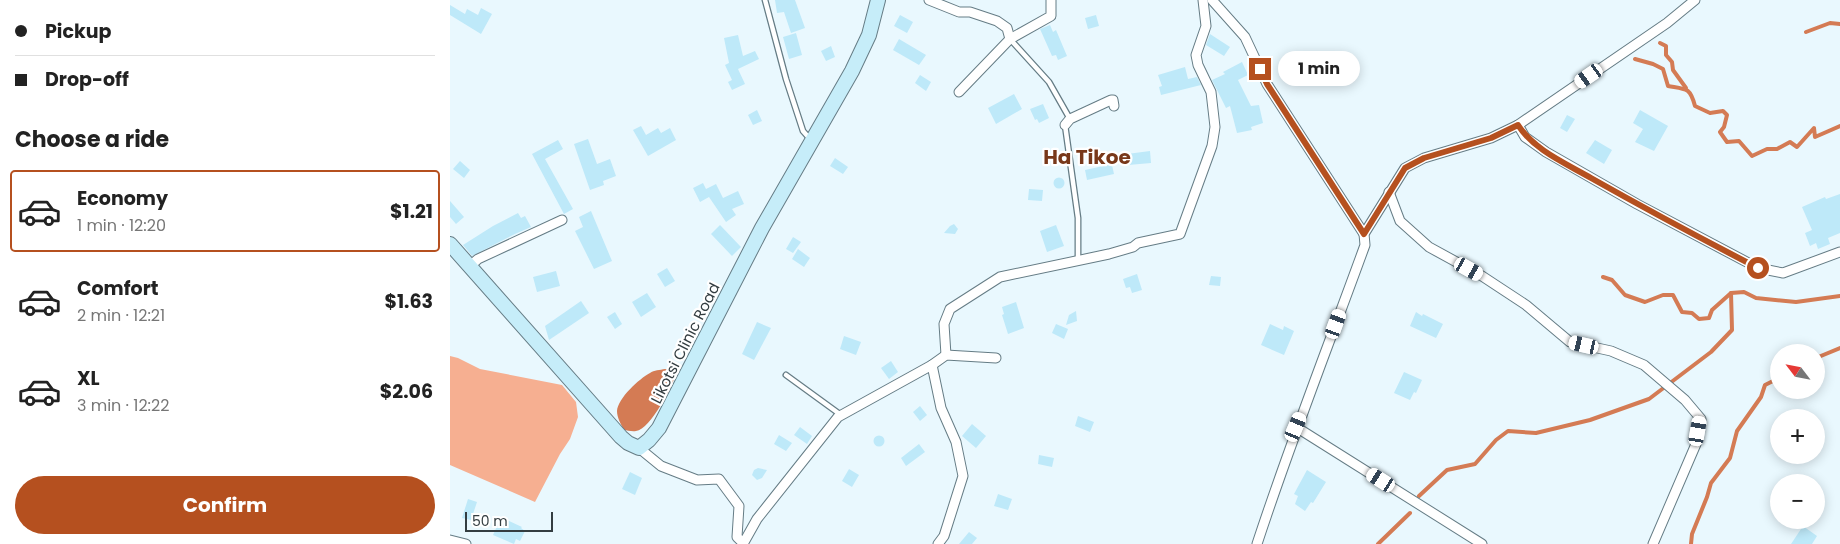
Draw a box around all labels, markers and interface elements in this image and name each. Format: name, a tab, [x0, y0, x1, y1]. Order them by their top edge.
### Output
text: Pickup	[45, 18, 111, 45]
callout: 1 min	[1278, 52, 1360, 86]
text: 1 min	[1298, 57, 1340, 80]
route end	[1249, 58, 1271, 80]
car	[1572, 61, 1605, 91]
text: Drop-off	[45, 66, 129, 93]
text: Choose a ride	[15, 124, 169, 155]
district label: Ha Tikoe	[1043, 143, 1131, 171]
text: Economy	[77, 185, 168, 212]
icon: car	[17, 189, 62, 234]
text: $1.21	[390, 198, 433, 225]
text: 1 min · 12:20	[77, 214, 166, 237]
car	[1452, 255, 1485, 283]
route start	[1747, 257, 1769, 279]
text: Comfort	[77, 275, 159, 302]
icon: car	[17, 279, 62, 324]
street label: Likotsi Clinic Road	[645, 279, 725, 407]
text: $1.63	[384, 288, 433, 315]
text: 2 min · 12:21	[77, 304, 165, 327]
car	[1323, 307, 1348, 341]
car	[1567, 334, 1600, 356]
north arrow	[1770, 344, 1825, 399]
map controls	[1770, 344, 1825, 529]
text: XL	[77, 365, 100, 392]
icon: car	[17, 369, 62, 414]
text: $2.06	[380, 378, 433, 405]
text: 3 min · 12:22	[77, 394, 169, 417]
button: +	[1770, 409, 1825, 464]
car	[1283, 410, 1308, 444]
car	[1688, 415, 1707, 447]
car	[1364, 466, 1397, 494]
button: −	[1770, 474, 1825, 529]
button: Confirm	[15, 476, 435, 534]
scale bar	[465, 509, 552, 532]
text: 50 m	[472, 511, 508, 531]

